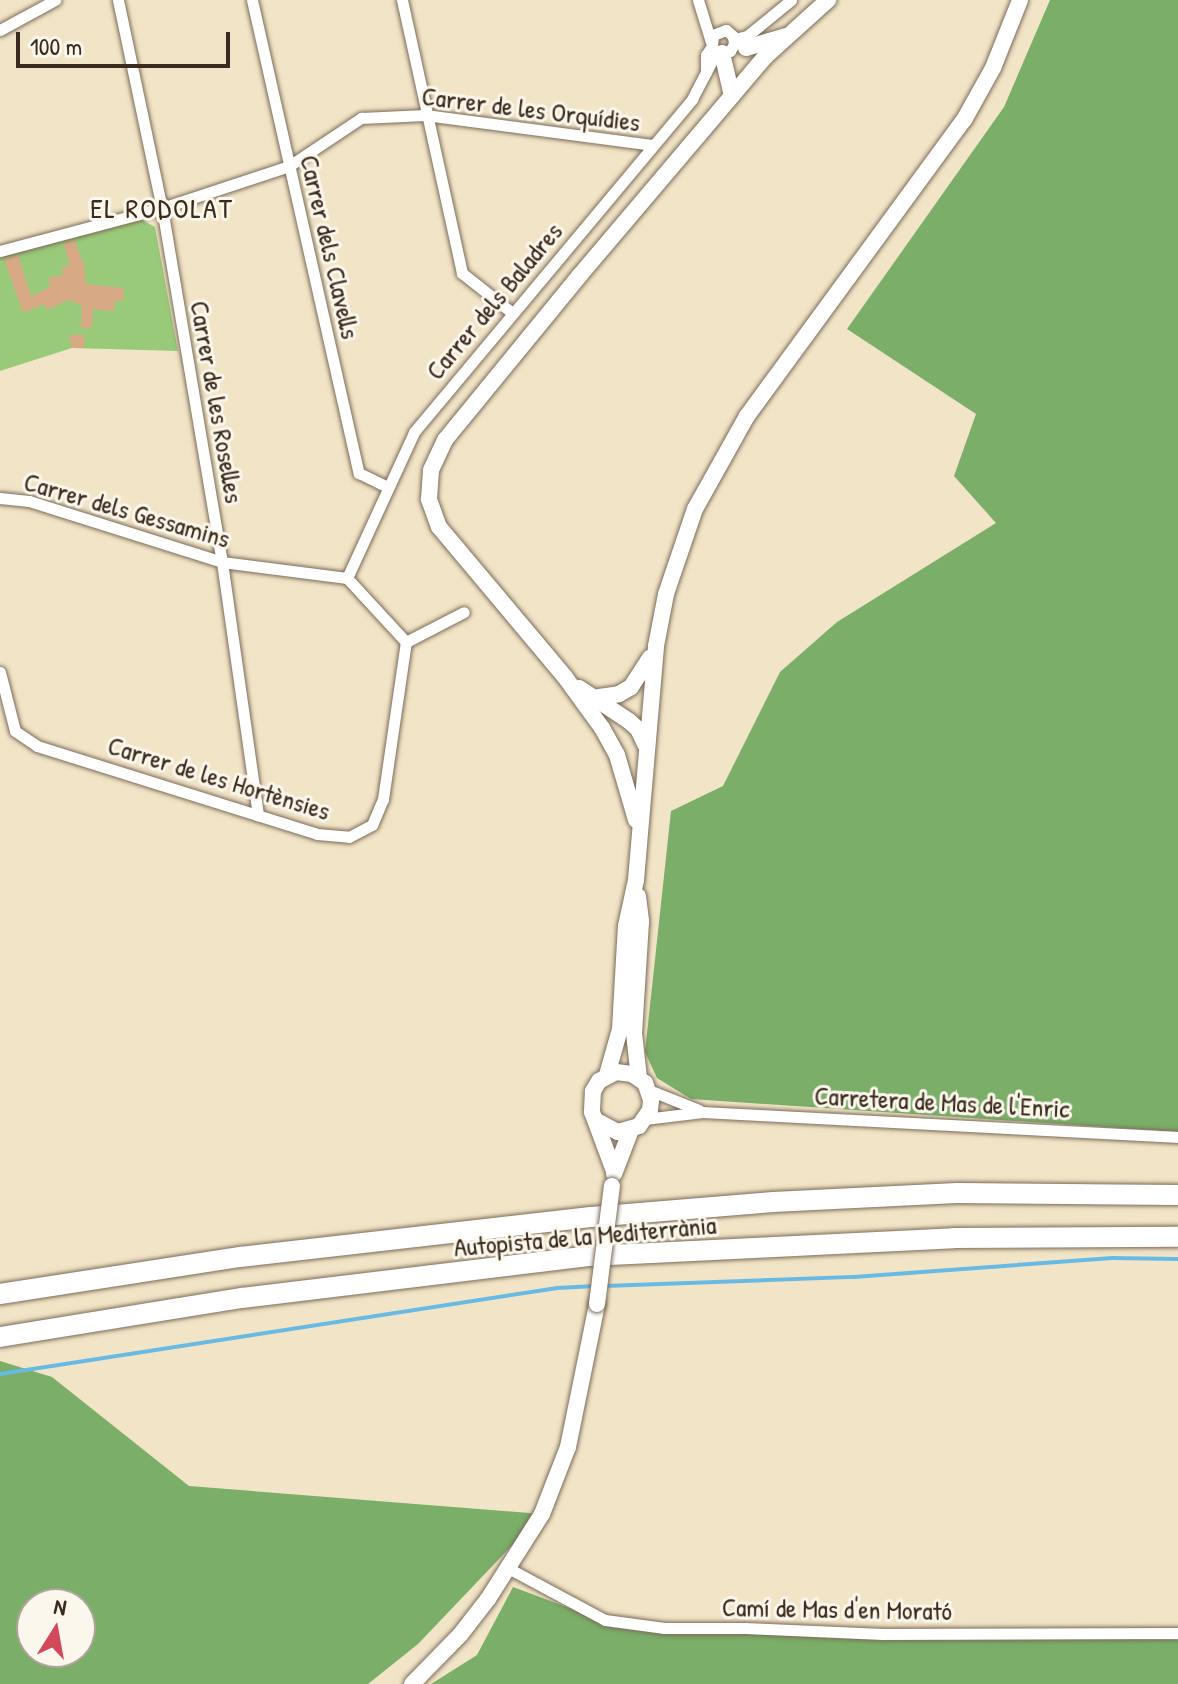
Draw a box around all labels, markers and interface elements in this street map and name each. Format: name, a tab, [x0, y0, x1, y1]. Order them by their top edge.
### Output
scale bar	[20, 16, 234, 66]
text: 100 m	[30, 30, 82, 62]
street label: Carrer de les Orquídies	[420, 80, 642, 138]
street label: Carrer dels Clavells	[294, 152, 366, 342]
district label: EL RODOLAT	[90, 191, 234, 225]
street label: Carrer dels Baladres	[419, 216, 569, 386]
street label: Carrer de les Roselles	[184, 298, 250, 506]
street label: Carrer dels Gessamins	[21, 466, 233, 554]
street label: Carrer de les Hortènsies	[104, 729, 334, 827]
street label: Carretera de Mas de l'Enric	[814, 1080, 1070, 1124]
street label: Autopista de la Mediterrània	[453, 1209, 717, 1263]
north arrow	[16, 1588, 96, 1668]
text: N	[52, 1591, 69, 1622]
street label: Camí de Mas d'en Morató	[722, 1591, 952, 1627]

